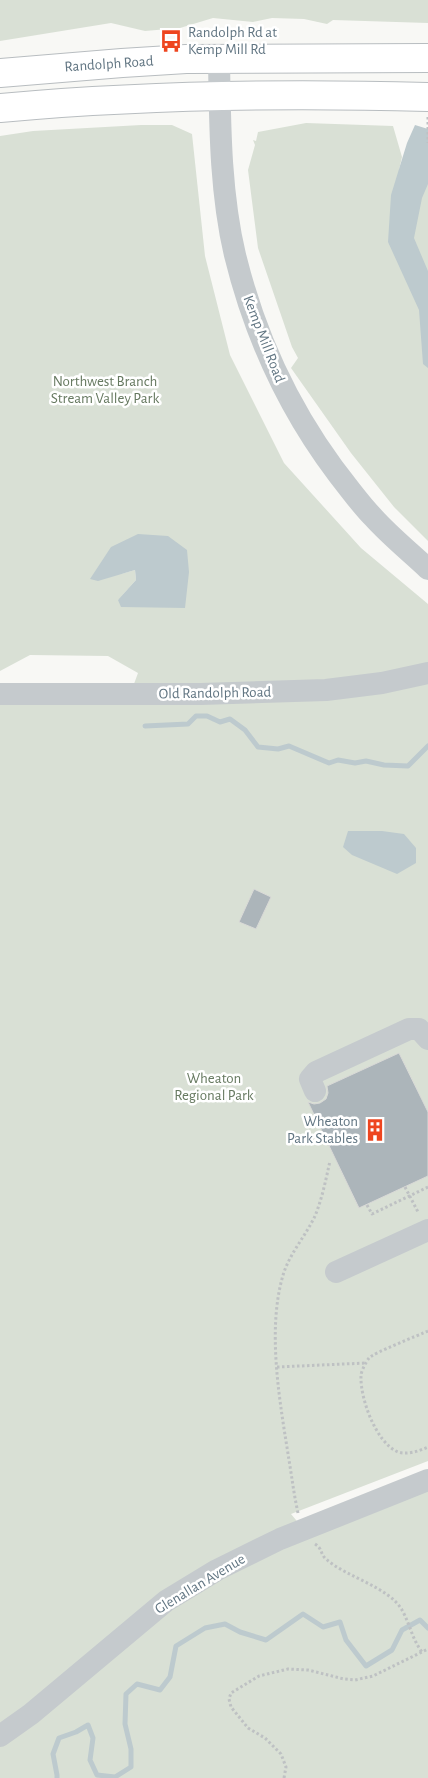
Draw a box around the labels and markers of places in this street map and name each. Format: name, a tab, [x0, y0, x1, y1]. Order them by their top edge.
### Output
place label: Randolph Rd at Kemp Mill Rd	[188, 25, 277, 57]
bus stop icon: Randolph Rd at Kemp Mill Rd	[158, 28, 184, 54]
place label: Wheaton Park Stables	[287, 1114, 358, 1146]
building icon: Wheaton Park Stables	[362, 1117, 388, 1143]

